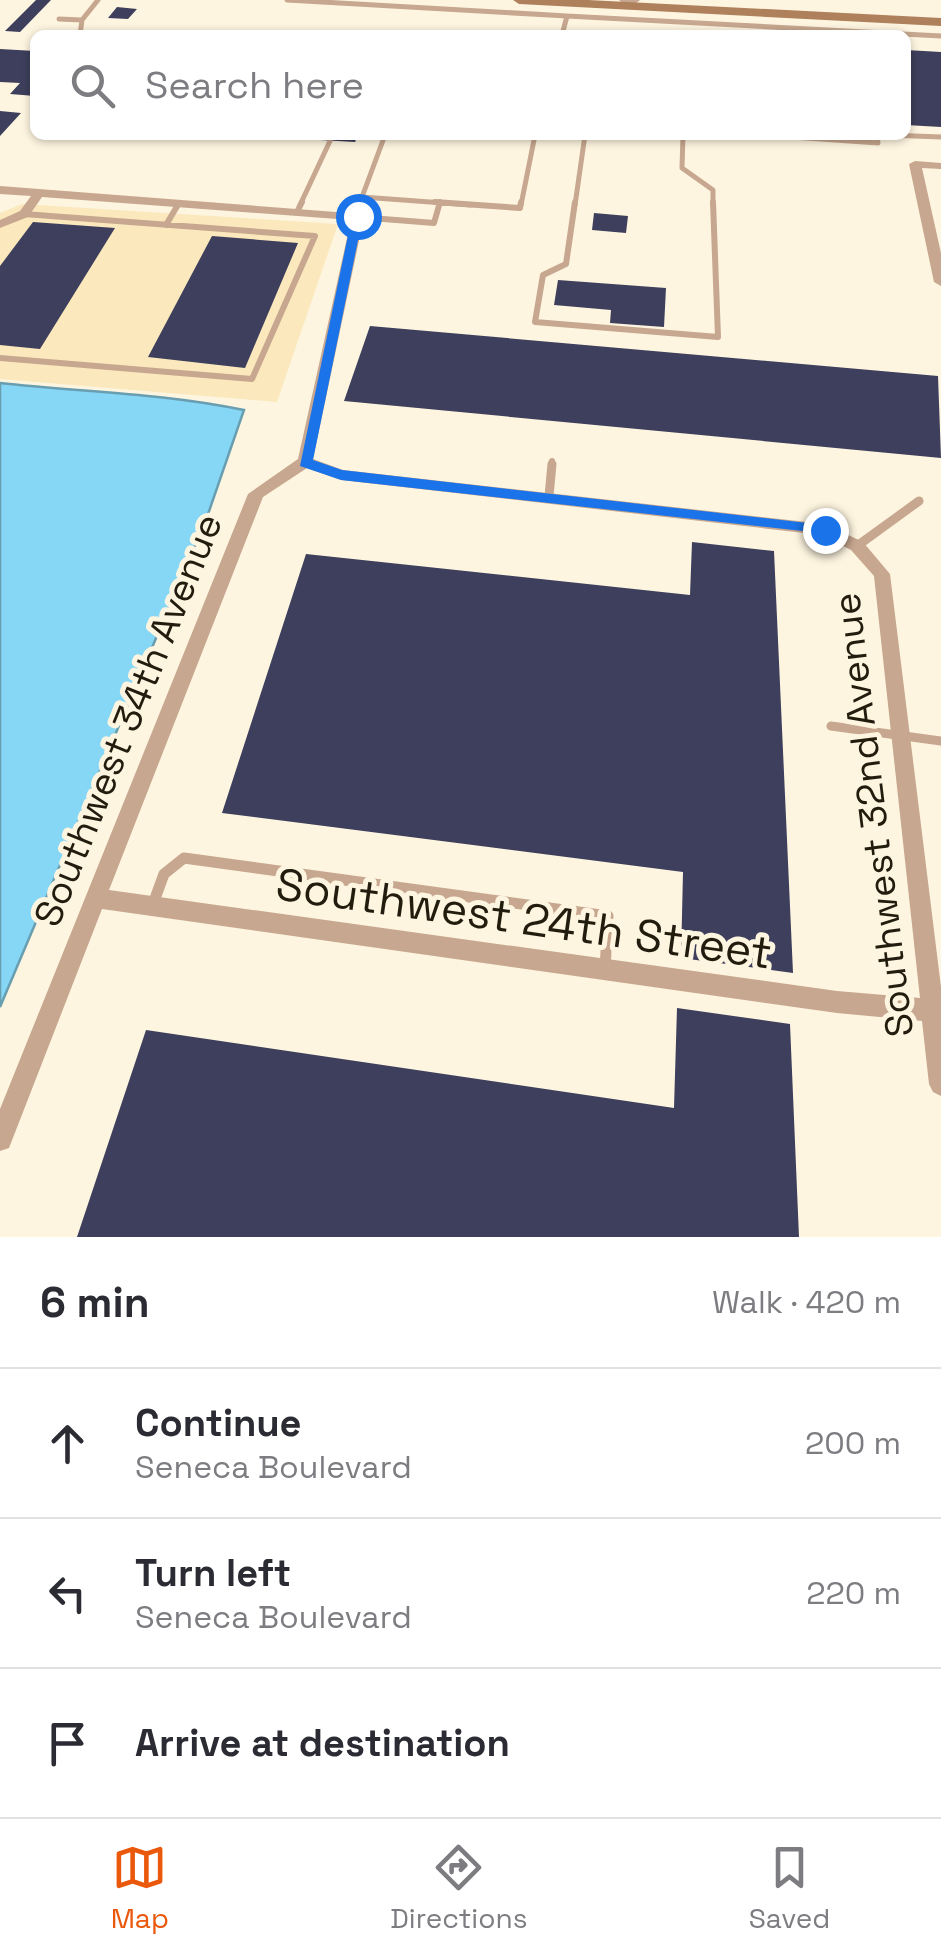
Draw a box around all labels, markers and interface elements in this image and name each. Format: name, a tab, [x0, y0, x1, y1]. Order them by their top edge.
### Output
search box	[30, 30, 911, 140]
icon: search	[65, 58, 120, 113]
text: Search here	[145, 61, 364, 109]
route start	[336, 194, 382, 240]
street label: Southwest 34th Avenue	[23, 507, 233, 933]
route end	[803, 508, 849, 554]
street label: Southwest 32nd Avenue	[822, 590, 924, 1040]
street label: Southwest 24th Street	[272, 855, 775, 982]
text: 6 min	[40, 1276, 150, 1329]
text: Walk · 420 m	[712, 1282, 901, 1322]
text: Continue	[135, 1399, 301, 1447]
icon: ahead	[40, 1416, 95, 1471]
text: 200 m	[805, 1423, 901, 1463]
text: Seneca Boulevard	[135, 1447, 412, 1487]
text: Turn left	[135, 1549, 291, 1597]
icon: left	[40, 1566, 95, 1621]
text: 220 m	[806, 1573, 901, 1613]
text: Seneca Boulevard	[135, 1597, 412, 1637]
icon: arrive	[40, 1716, 95, 1771]
text: Arrive at destination	[135, 1719, 510, 1767]
tab: Map	[111, 1840, 169, 1936]
tab: Directions	[390, 1840, 527, 1936]
tab: Saved	[749, 1840, 830, 1936]

